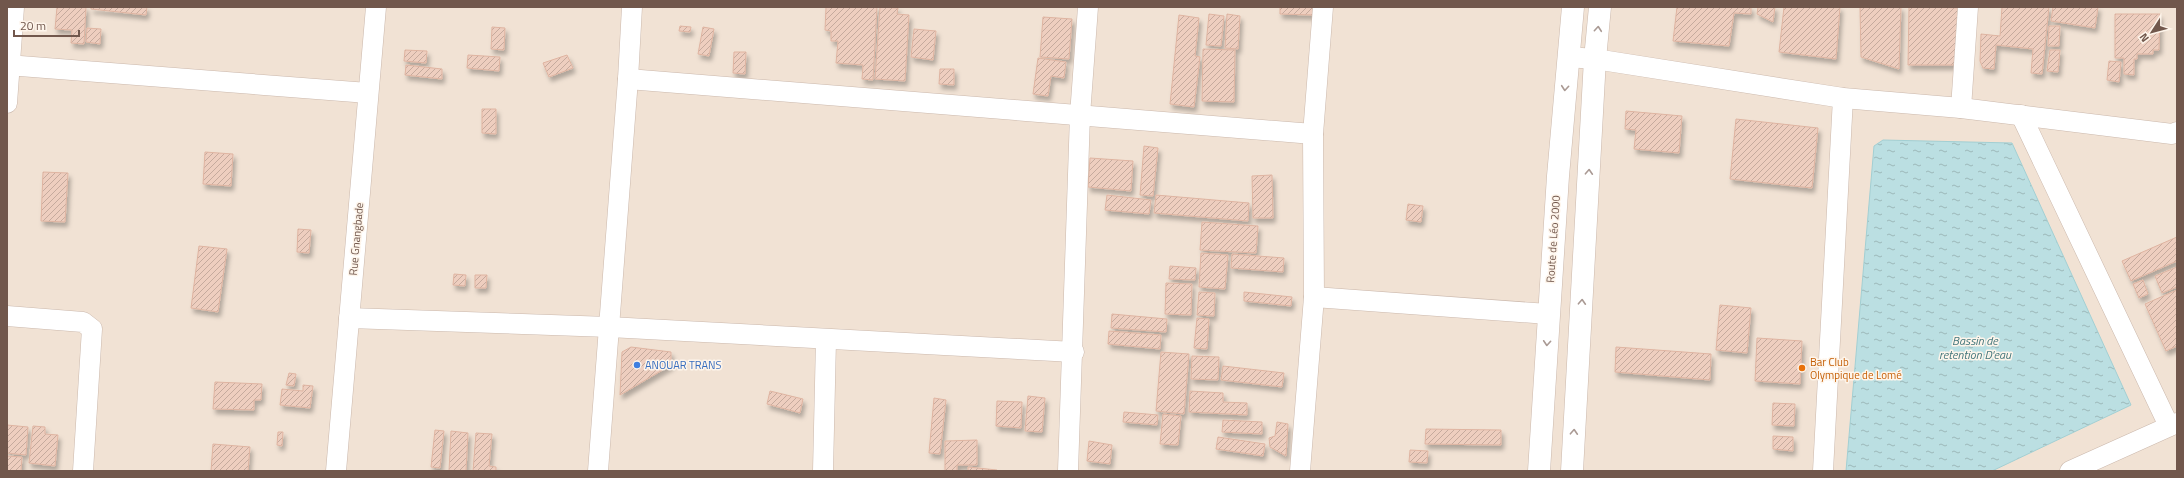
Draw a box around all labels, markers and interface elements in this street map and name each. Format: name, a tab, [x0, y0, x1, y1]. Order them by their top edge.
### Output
scale bar	[14, 12, 79, 38]
north arrow	[2132, 12, 2172, 52]
text: 20 m	[20, 16, 46, 35]
one-way arrow	[1593, 26, 1602, 32]
text: N	[2135, 30, 2153, 46]
one-way arrow	[1561, 85, 1570, 91]
one-way arrow	[1584, 169, 1593, 175]
street label: Route de Léo 2000	[1542, 195, 1564, 283]
street label: Rue Gnangbade	[345, 202, 367, 276]
one-way arrow	[1577, 299, 1586, 305]
water label: Bassin de retention D'eau	[1939, 331, 2012, 364]
one-way arrow	[1542, 340, 1551, 346]
place label: Bar Club Olympique de Lomé	[1810, 354, 1902, 383]
place label: ANOUAR TRANS	[645, 357, 721, 373]
marker: ANOUAR TRANS	[632, 360, 642, 370]
marker: Bar Club Olympique de Lomé	[1797, 363, 1807, 373]
one-way arrow	[1570, 429, 1579, 435]

